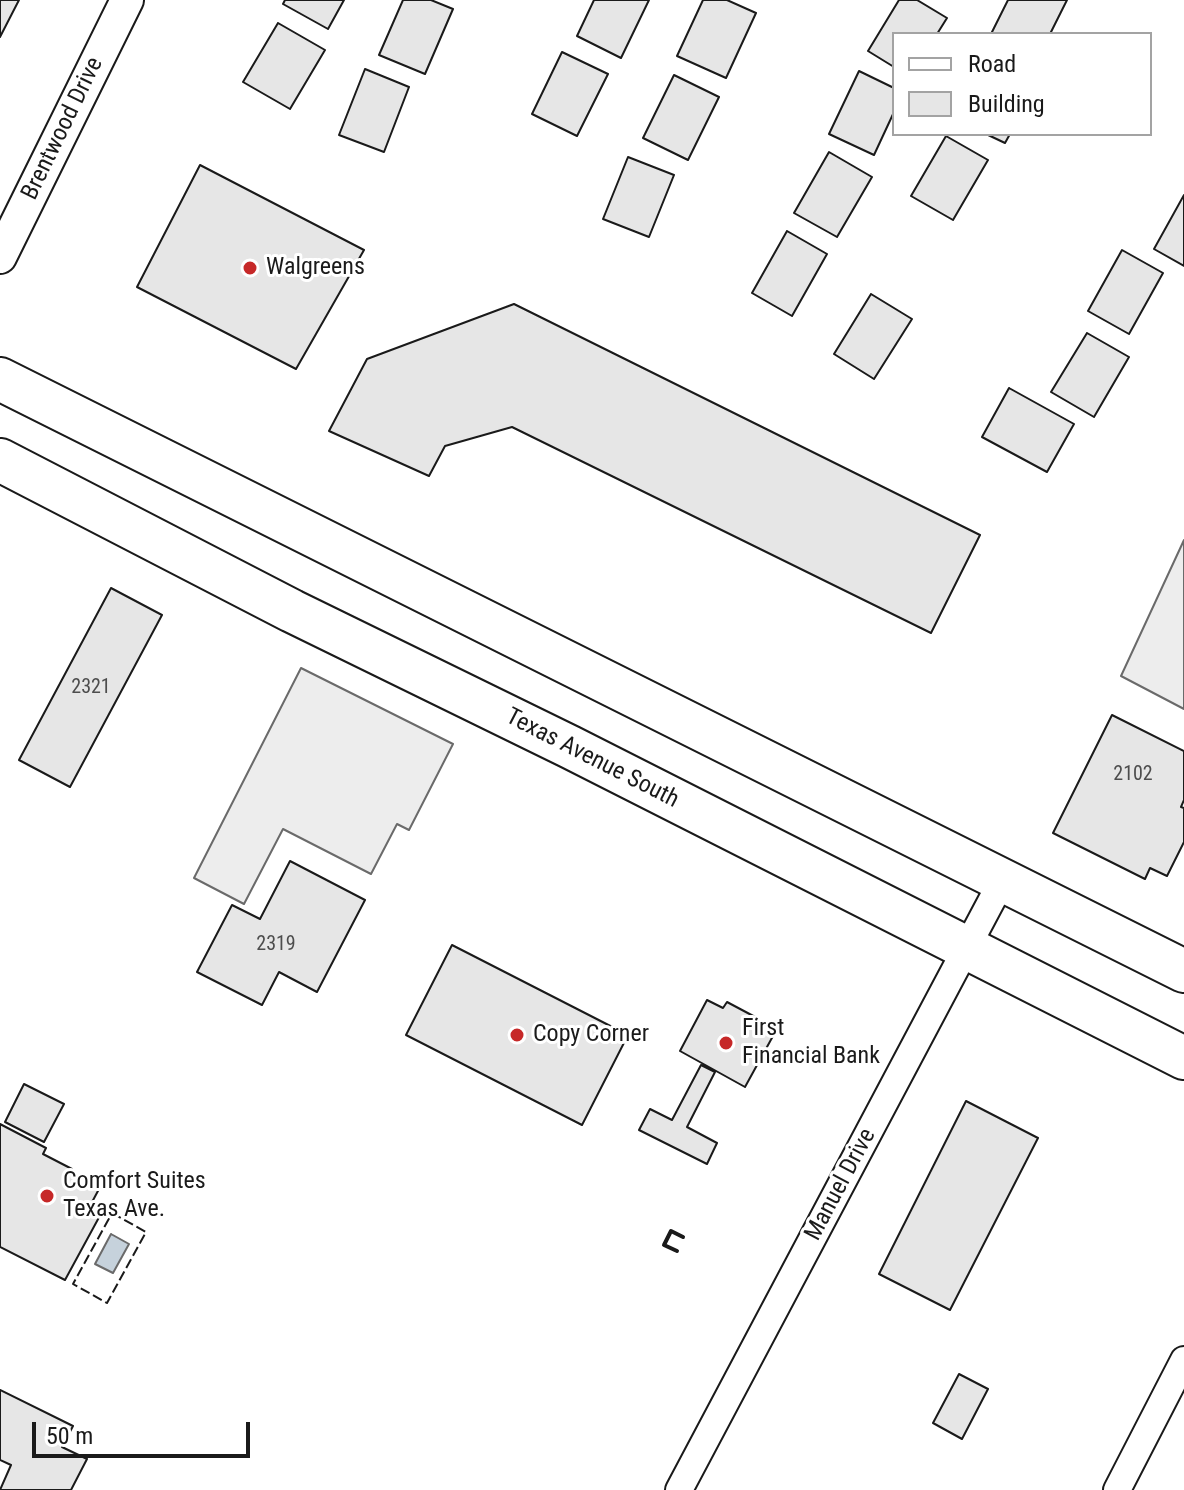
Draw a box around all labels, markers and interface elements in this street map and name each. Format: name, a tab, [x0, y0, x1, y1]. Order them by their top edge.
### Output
legend	[892, 32, 1152, 136]
text: Road	[968, 50, 1016, 78]
street label: Brentwood Drive	[16, 53, 110, 205]
text: Building	[968, 90, 1045, 118]
place label: Walgreens	[266, 254, 365, 282]
marker: Walgreens	[241, 259, 259, 277]
house number: 2321	[71, 676, 111, 700]
street label: Texas Avenue South	[501, 703, 683, 815]
house number: 2102	[1113, 763, 1153, 787]
house number: 2319	[256, 933, 296, 957]
place label: First Financial Bank	[742, 1015, 880, 1071]
place label: Copy Corner	[533, 1021, 649, 1049]
marker: Copy Corner	[508, 1026, 526, 1044]
marker: First Financial Bank	[717, 1034, 735, 1052]
street label: Manuel Drive	[799, 1124, 883, 1246]
place label: Comfort Suites Texas Ave.	[63, 1168, 206, 1224]
marker: Comfort Suites Texas Ave.	[38, 1187, 56, 1205]
scale bar	[36, 1406, 254, 1456]
text: 50 m	[46, 1422, 93, 1450]

